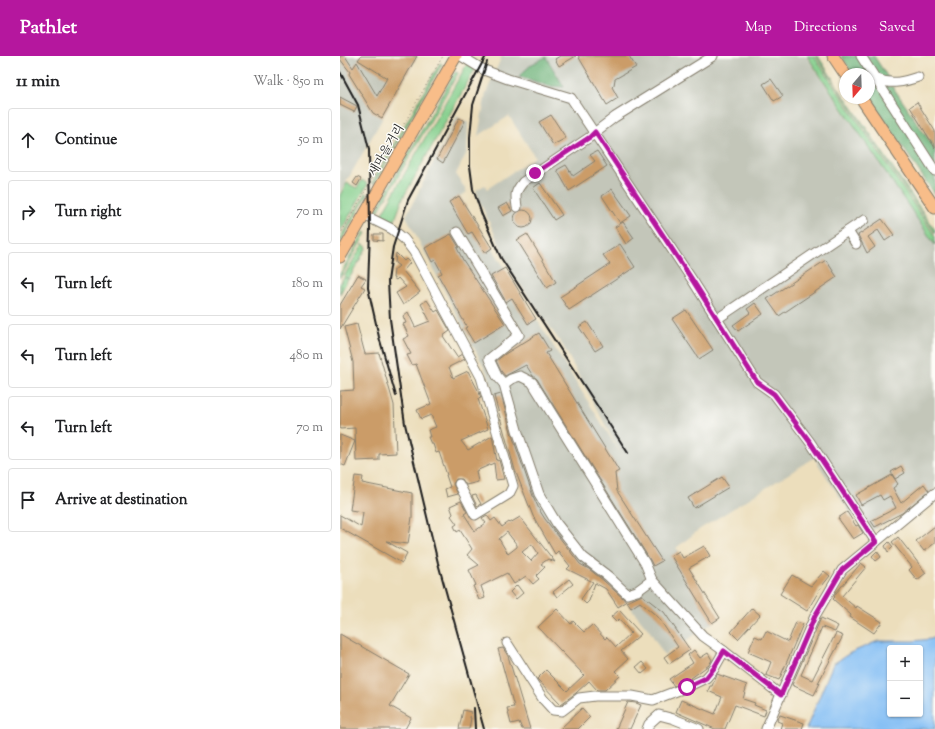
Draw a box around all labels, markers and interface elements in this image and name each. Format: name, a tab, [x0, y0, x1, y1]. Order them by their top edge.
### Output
text: Pathlet	[20, 15, 77, 42]
text: Map	[745, 18, 772, 38]
text: Directions	[794, 18, 857, 38]
text: Saved	[879, 18, 915, 38]
north arrow	[839, 68, 875, 104]
text: 11 min	[16, 70, 60, 94]
text: Walk · 850 m	[253, 73, 324, 91]
street label: 새마을거리	[365, 121, 409, 180]
icon: ahead	[17, 129, 39, 151]
text: Continue	[55, 130, 117, 151]
text: 50 m	[298, 131, 323, 149]
route end	[526, 164, 544, 182]
icon: right	[17, 201, 39, 223]
text: Turn right	[55, 202, 121, 223]
text: 70 m	[296, 203, 323, 221]
icon: left	[17, 273, 39, 295]
text: Turn left	[55, 274, 112, 295]
text: 180 m	[292, 275, 323, 293]
icon: left	[17, 345, 39, 367]
text: Turn left	[55, 346, 112, 367]
text: 480 m	[290, 347, 323, 365]
icon: left	[17, 417, 39, 439]
text: Turn left	[55, 418, 112, 439]
text: 70 m	[296, 419, 323, 437]
icon: arrive	[17, 489, 39, 511]
text: Arrive at destination	[55, 490, 188, 511]
map controls	[887, 645, 923, 717]
button: +	[887, 645, 923, 681]
route start	[678, 678, 696, 696]
button: −	[887, 681, 923, 717]

